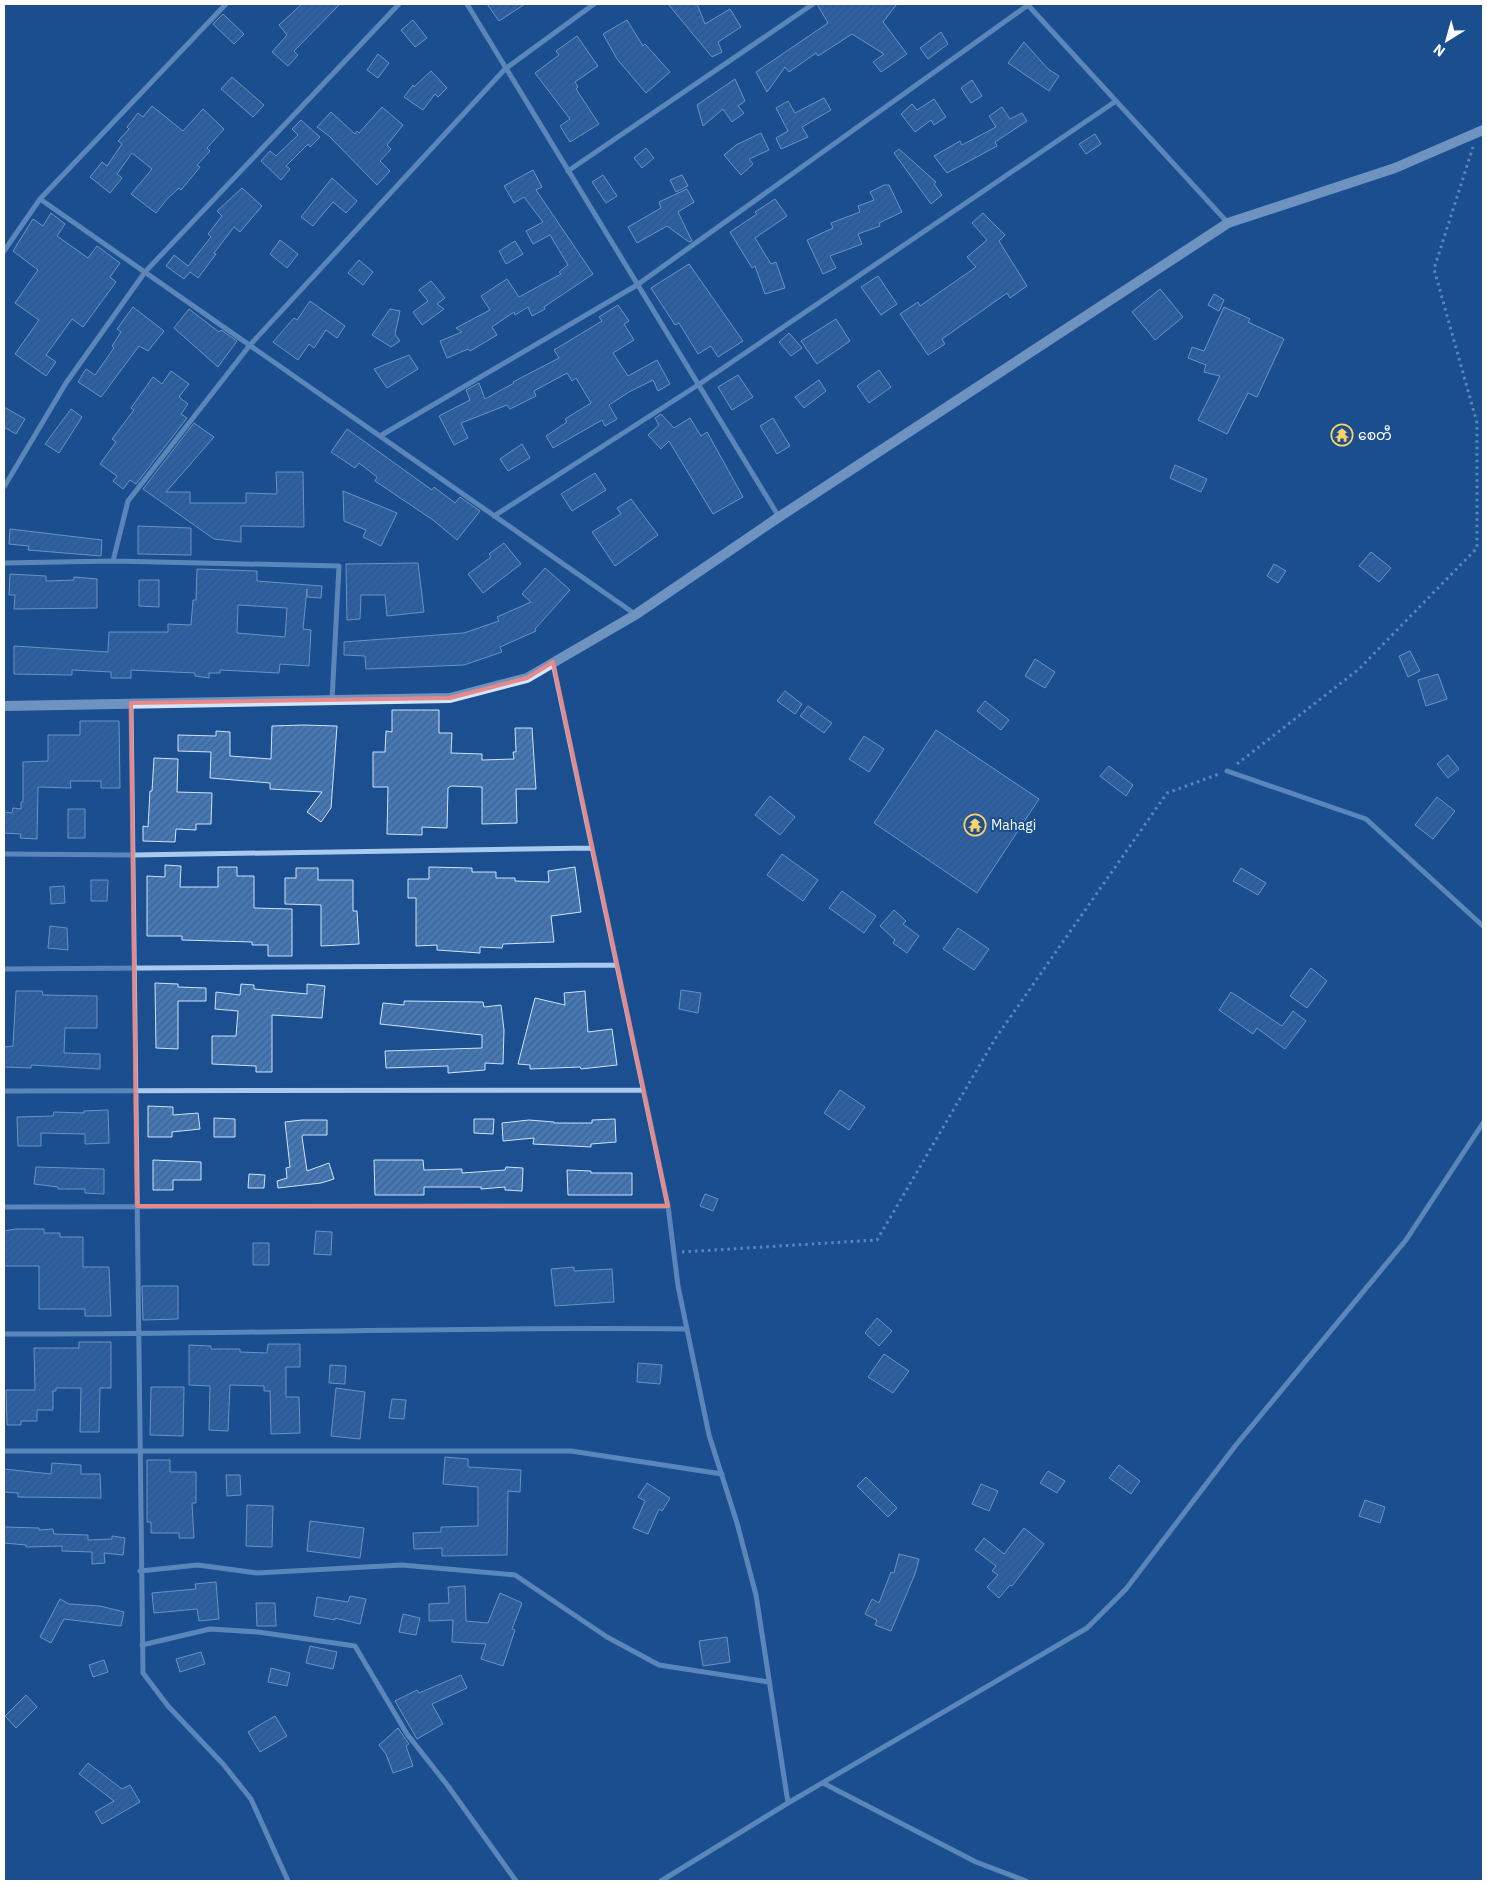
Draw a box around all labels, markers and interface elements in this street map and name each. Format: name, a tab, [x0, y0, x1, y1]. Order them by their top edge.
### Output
north arrow	[1422, 15, 1472, 65]
text: N	[1430, 40, 1449, 61]
temple icon: စေတီ	[1330, 423, 1354, 447]
place label: စေတီ	[1358, 425, 1392, 444]
temple icon: Mahagi	[963, 813, 987, 837]
place label: Mahagi	[991, 816, 1036, 834]

